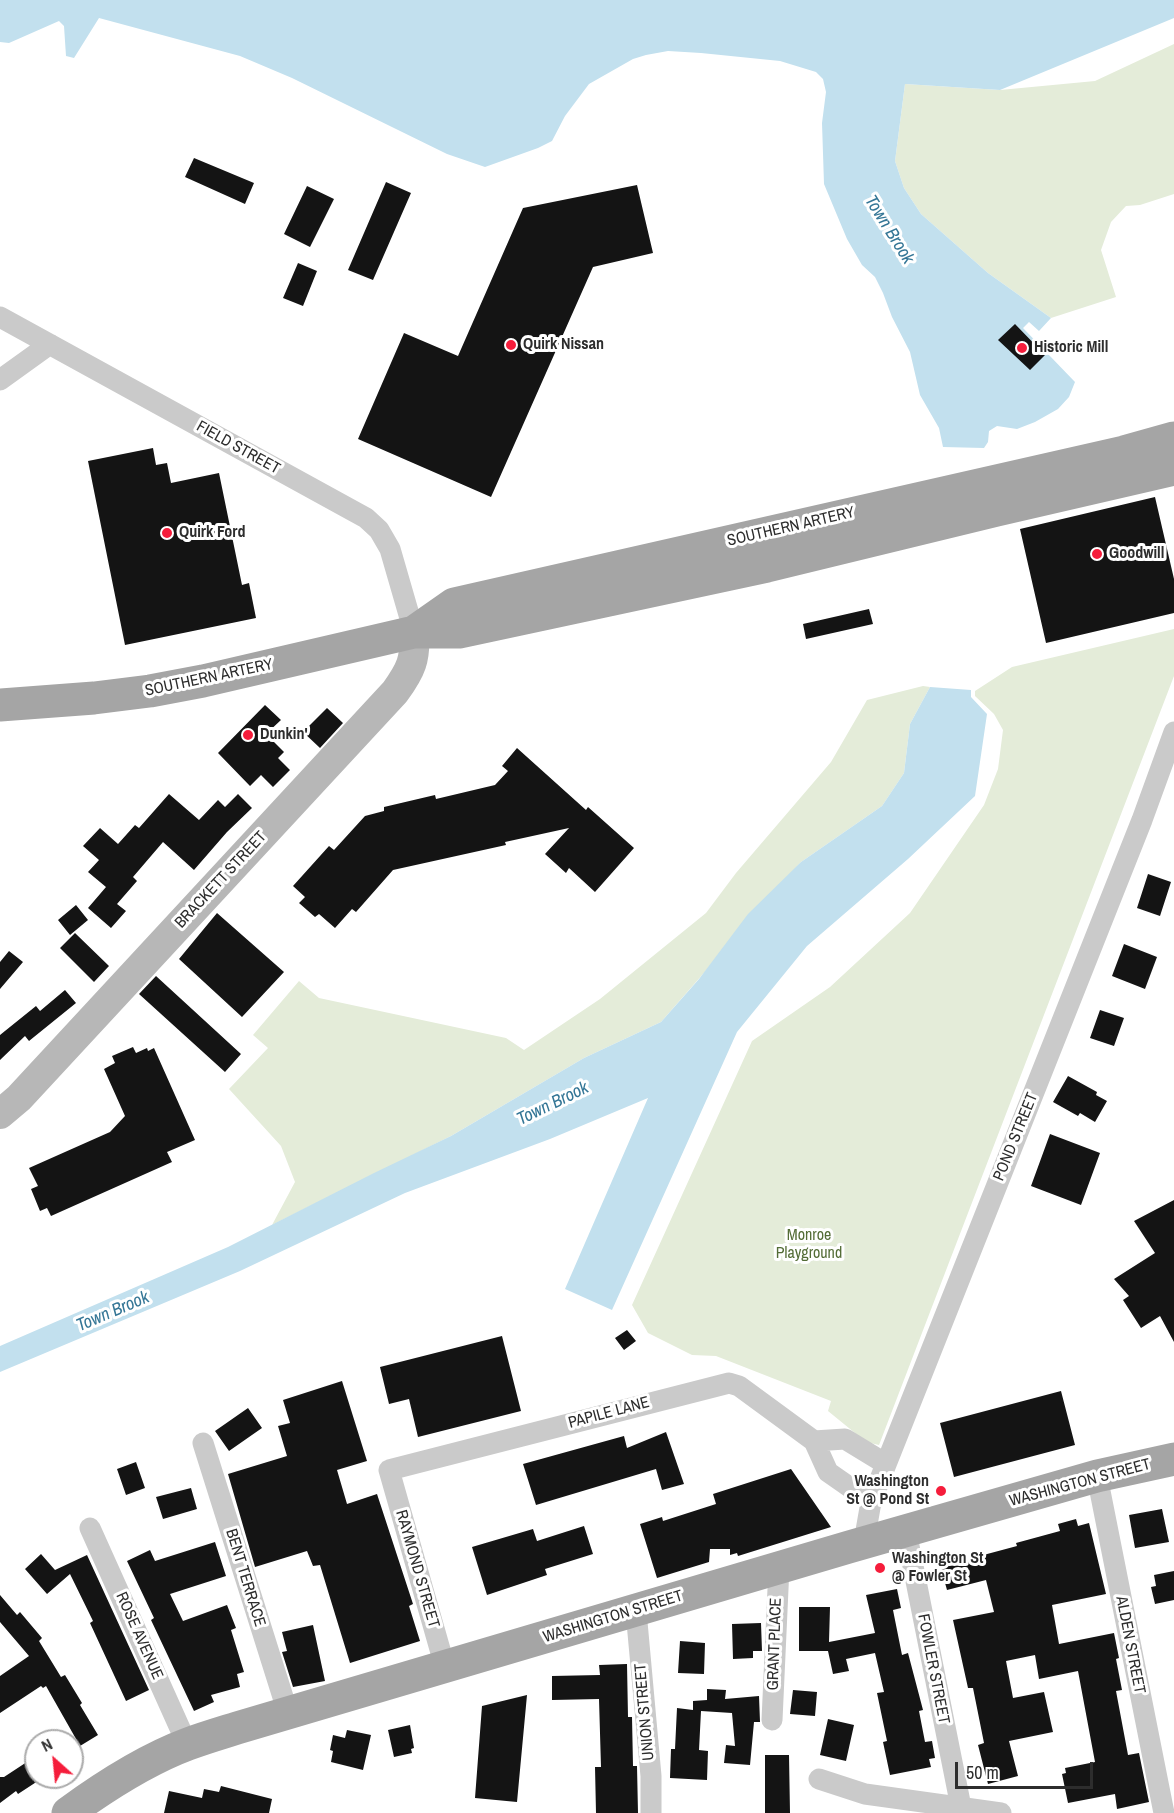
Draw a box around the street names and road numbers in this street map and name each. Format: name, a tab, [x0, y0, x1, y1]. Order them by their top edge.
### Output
street label: FIELD STREET	[193, 417, 283, 479]
street label: SOUTHERN ARTERY	[725, 503, 857, 551]
street label: SOUTHERN ARTERY	[143, 655, 275, 701]
street label: BRACKETT STREET	[171, 828, 271, 932]
street label: POND STREET	[990, 1090, 1042, 1184]
street label: PAPILE LANE	[566, 1393, 652, 1433]
street label: WASHINGTON STREET	[1007, 1455, 1153, 1511]
street label: RAYMOND STREET	[391, 1508, 443, 1630]
street label: BENT TERRACE	[221, 1527, 269, 1629]
street label: WASHINGTON STREET	[541, 1587, 685, 1647]
street label: ROSE AVENUE	[111, 1589, 167, 1683]
street label: ALDEN STREET	[1111, 1595, 1149, 1695]
street label: GRANT PLACE	[764, 1597, 786, 1691]
street label: FOWLER STREET	[913, 1612, 953, 1726]
street label: UNION STREET	[631, 1663, 659, 1761]

